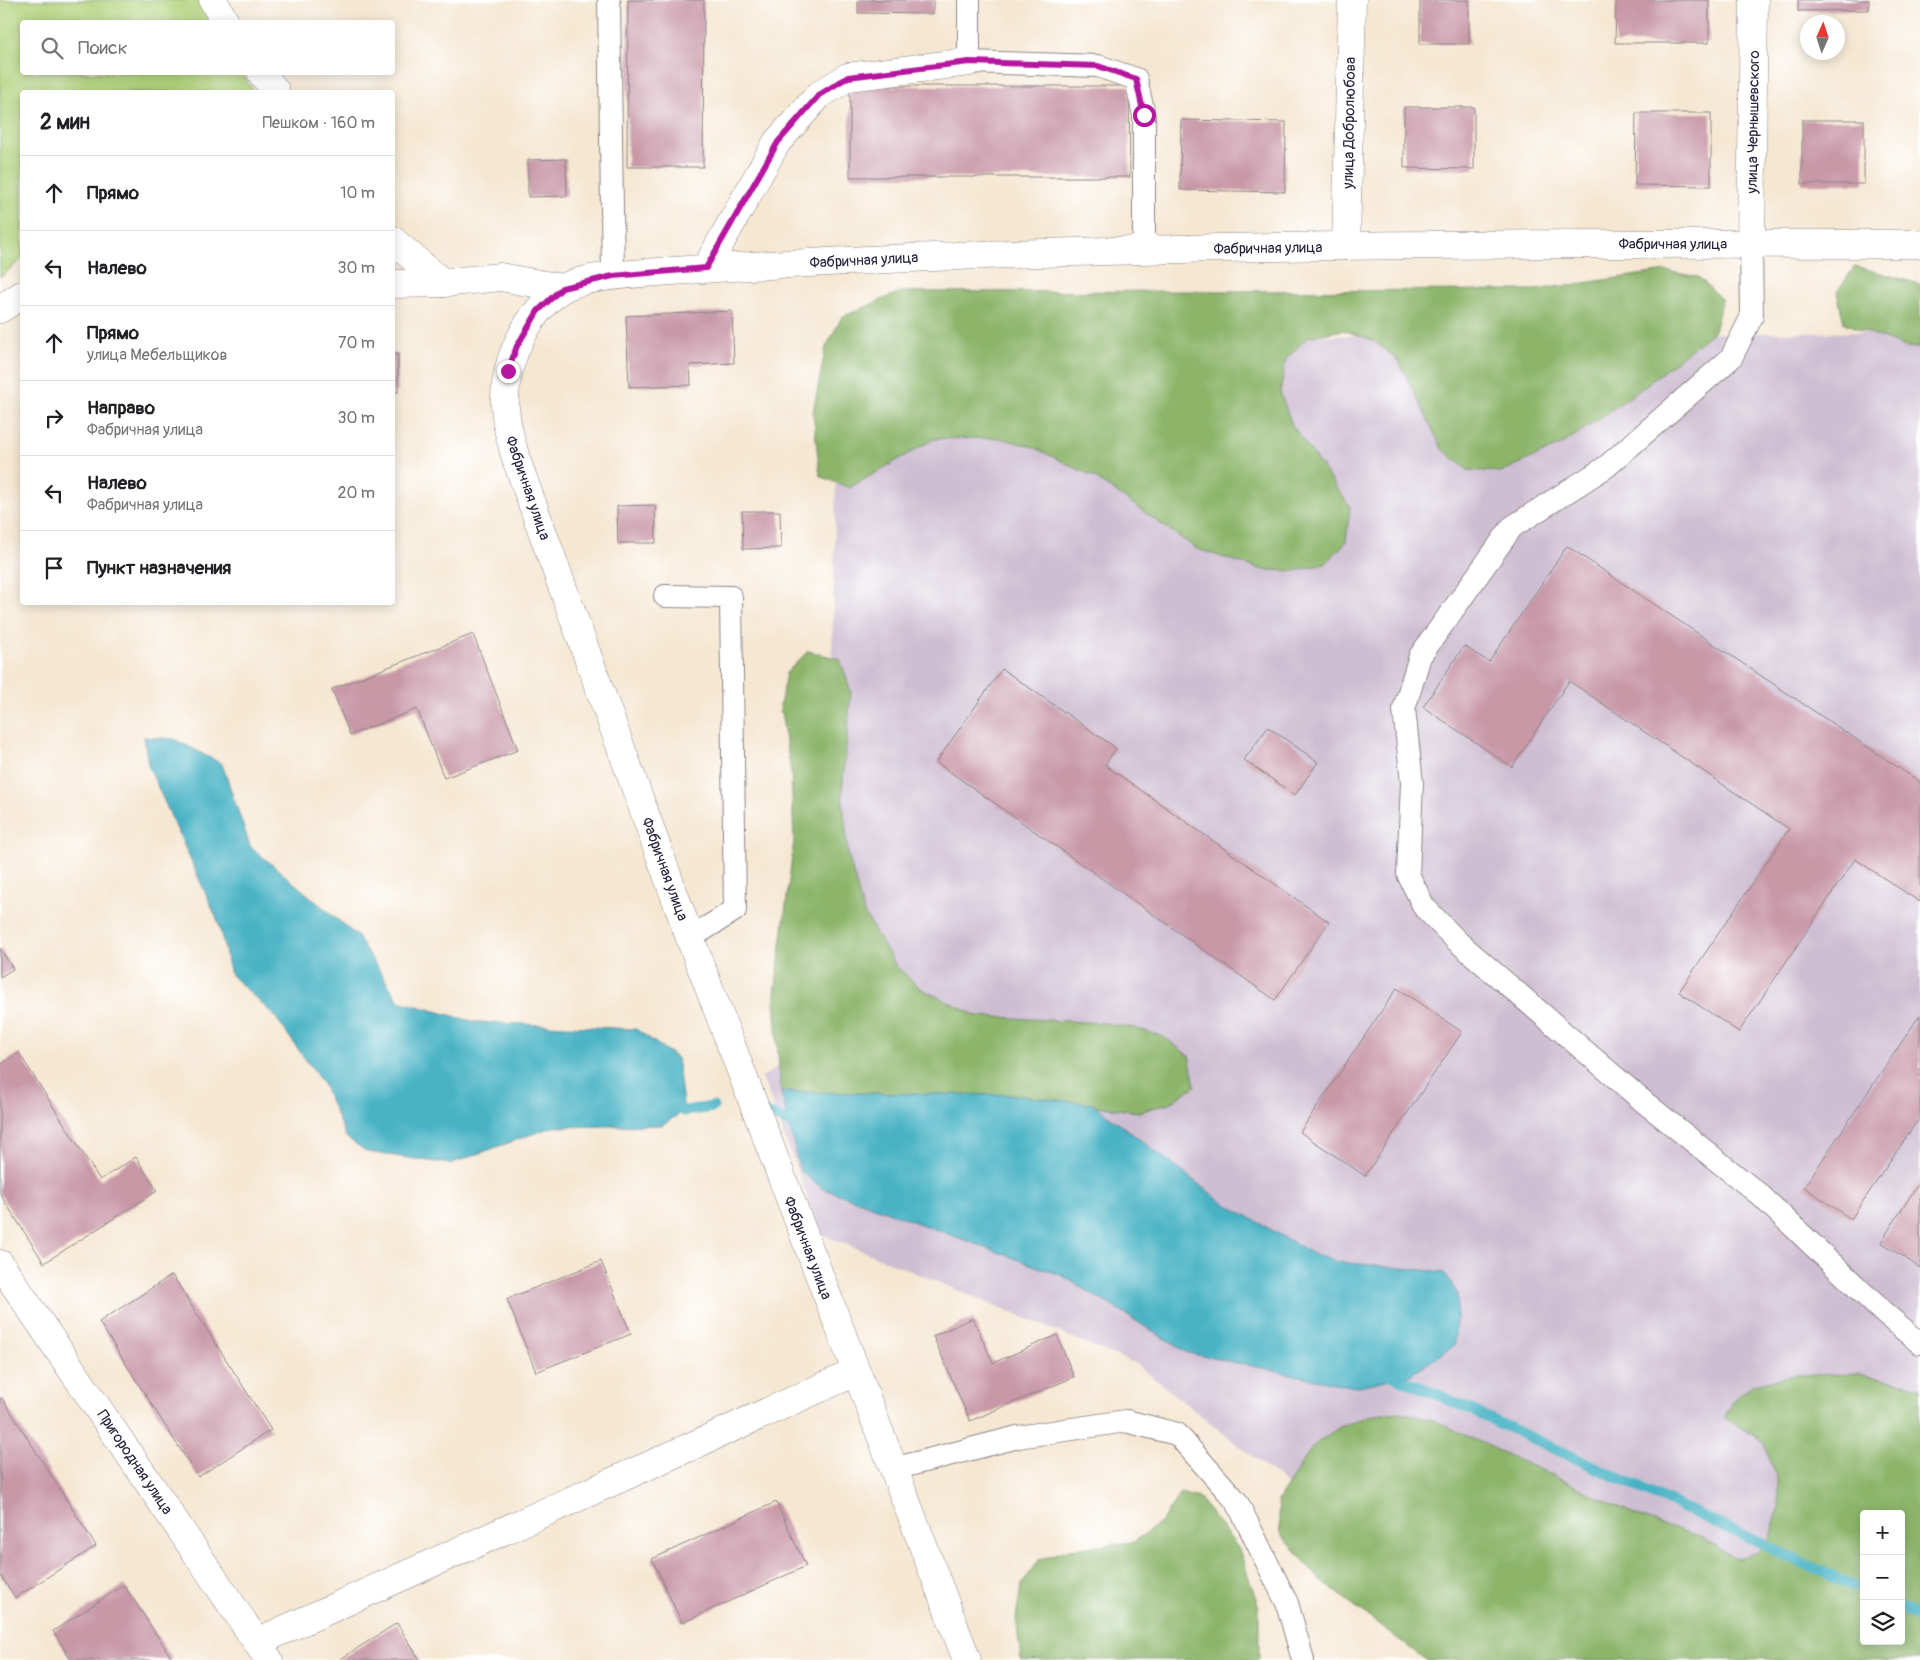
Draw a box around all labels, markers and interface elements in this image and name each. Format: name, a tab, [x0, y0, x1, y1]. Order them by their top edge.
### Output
north arrow	[1800, 15, 1845, 60]
search box	[20, 20, 395, 75]
icon: search	[38, 34, 66, 62]
text: Поиск	[78, 36, 128, 60]
street label: улица Чернышевского	[1743, 50, 1764, 195]
street label: улица Добролюбова	[1339, 57, 1360, 190]
route start	[1133, 104, 1156, 127]
text: 2 мин	[40, 109, 90, 136]
text: Пешком · 160 m	[263, 113, 375, 133]
icon: ahead	[40, 179, 68, 207]
text: Прямо	[87, 181, 139, 205]
text: 10 m	[340, 183, 375, 203]
street label: Фабричная улица	[1619, 235, 1727, 254]
street label: Фабричная улица	[1214, 238, 1323, 259]
street label: Фабричная улица	[809, 248, 919, 273]
icon: left	[40, 254, 68, 282]
text: Налево	[87, 256, 147, 280]
text: 30 m	[337, 258, 375, 278]
text: Прямо	[87, 321, 139, 345]
icon: ahead	[40, 329, 68, 357]
text: 70 m	[338, 333, 375, 353]
text: улица Мебельщиков	[87, 345, 227, 365]
route end	[497, 360, 520, 383]
text: Направо	[87, 396, 155, 420]
icon: right	[40, 404, 68, 432]
text: 30 m	[337, 408, 375, 428]
text: Фабричная улица	[87, 420, 203, 440]
street label: Фабричная улица	[501, 434, 554, 543]
text: Налево	[87, 471, 147, 495]
icon: left	[40, 479, 68, 507]
text: 20 m	[337, 483, 375, 503]
text: Фабричная улица	[87, 495, 203, 515]
icon: arrive	[40, 554, 68, 582]
text: Пункт назначения	[87, 556, 231, 580]
street label: Фабричная улица	[637, 815, 692, 923]
street label: Фабричная улица	[779, 1194, 836, 1302]
street label: Пригородная улица	[93, 1406, 177, 1518]
map controls	[1860, 1510, 1905, 1645]
button: +	[1860, 1510, 1905, 1555]
button: −	[1860, 1555, 1905, 1600]
button: layers	[1860, 1600, 1905, 1645]

